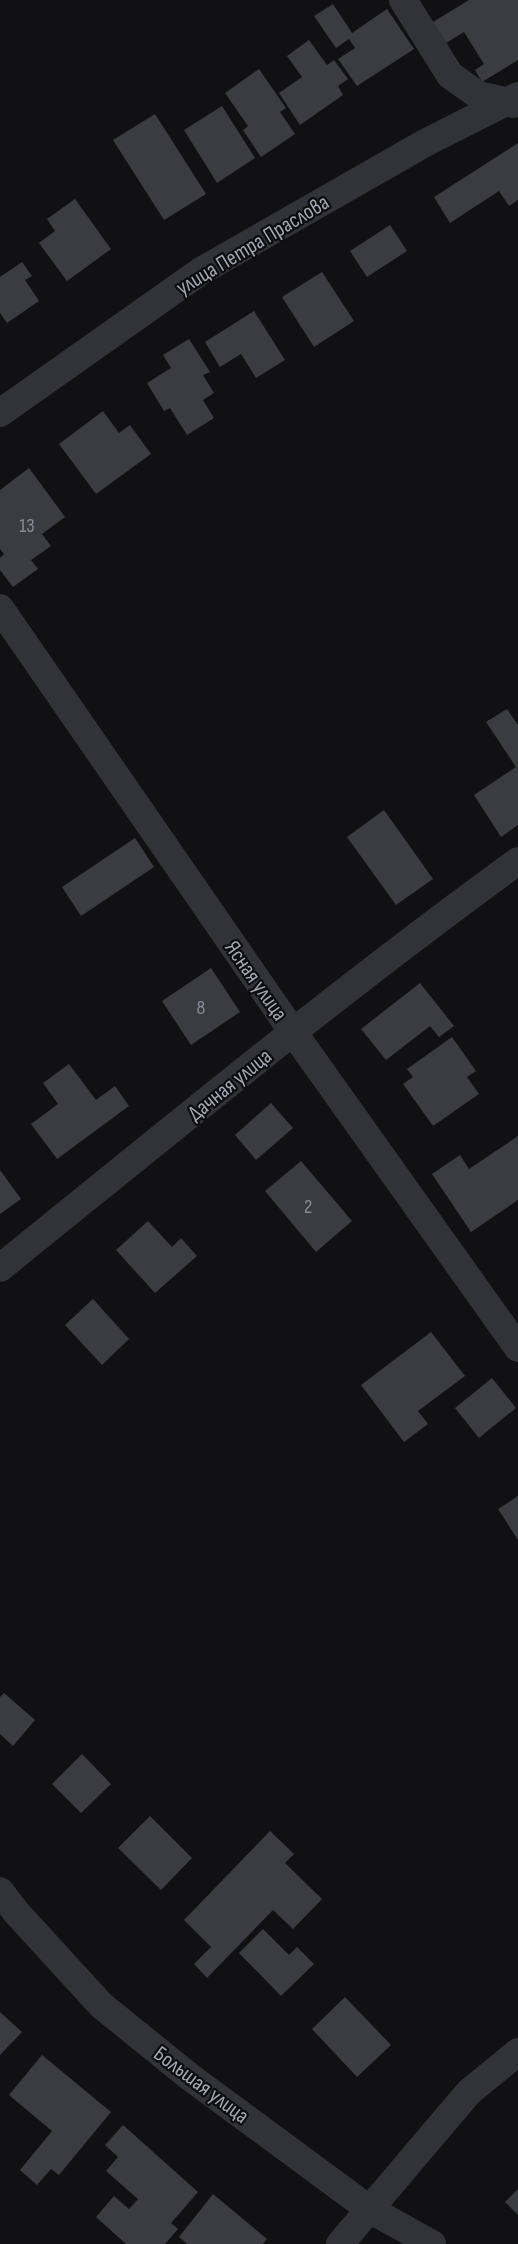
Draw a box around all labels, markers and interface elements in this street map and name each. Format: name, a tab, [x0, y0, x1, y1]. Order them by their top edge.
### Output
street label: улица Петра Праслова	[171, 189, 334, 302]
house number: 13	[19, 514, 35, 538]
street label: Ясная улица	[218, 936, 293, 1026]
house number: 8	[197, 996, 205, 1020]
street label: Дачная улица	[182, 1043, 278, 1127]
house number: 2	[304, 1195, 312, 1219]
street label: Большая улица	[148, 2041, 254, 2130]

